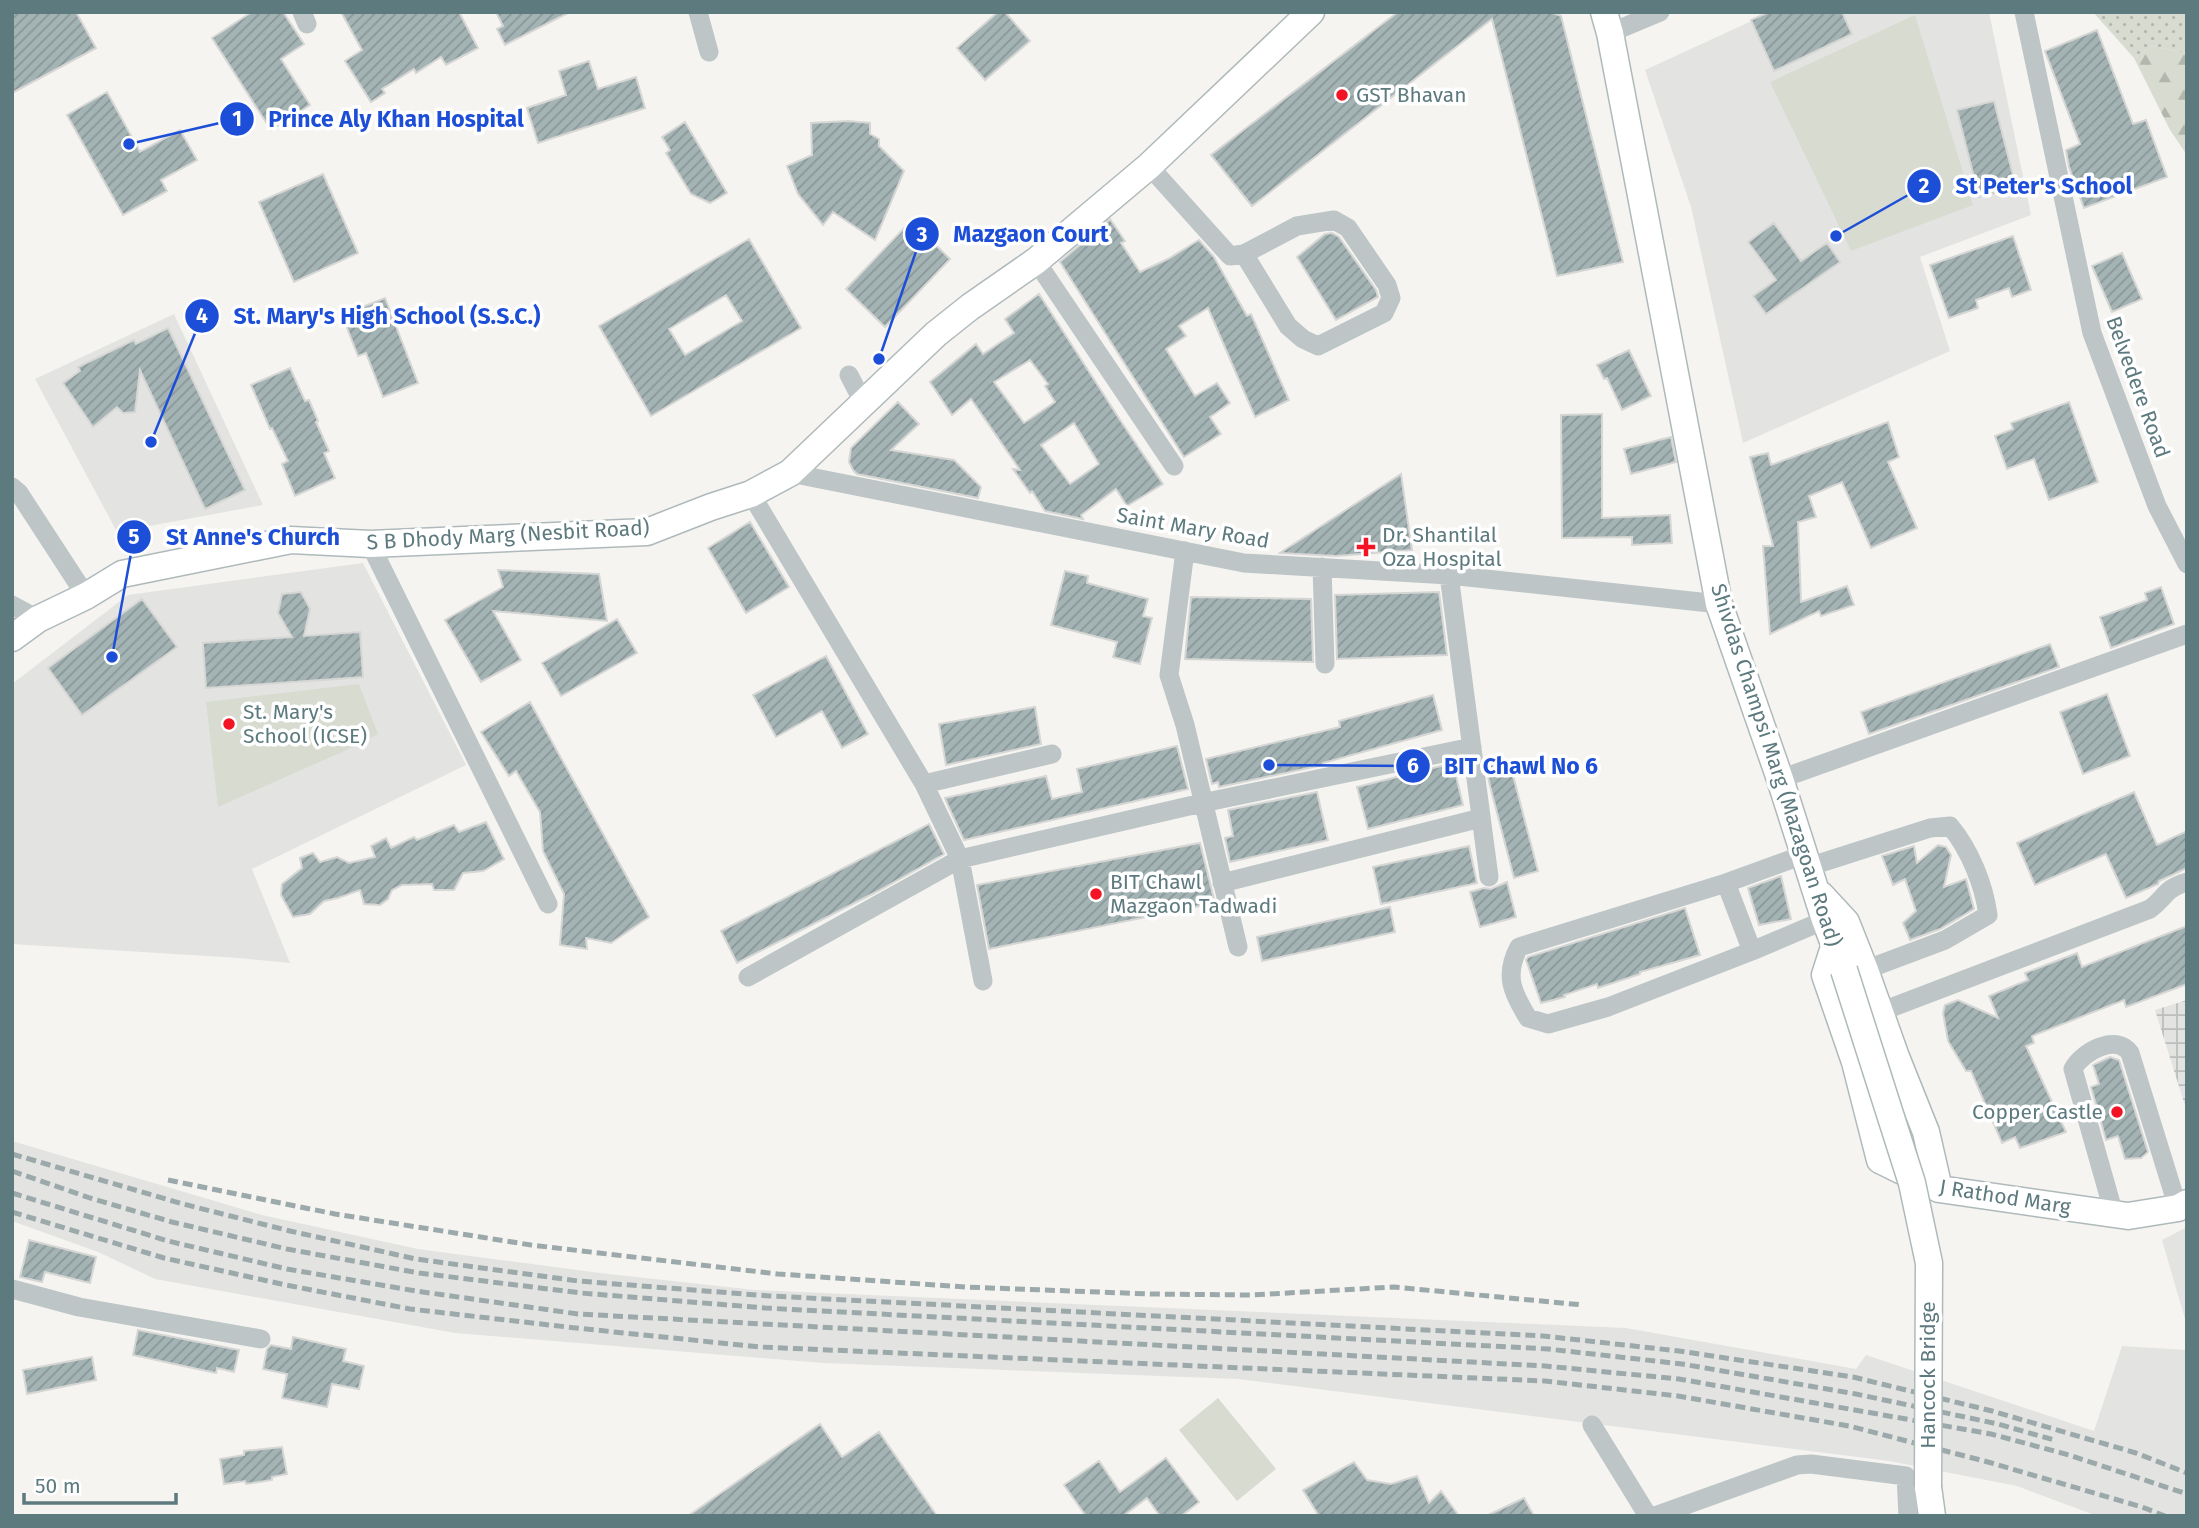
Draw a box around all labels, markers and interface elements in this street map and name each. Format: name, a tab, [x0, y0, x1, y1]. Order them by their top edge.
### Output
place label: GST Bhavan	[1356, 82, 1467, 108]
marker: GST Bhavan	[1334, 87, 1350, 103]
callout: Prince Aly Khan Hospital	[219, 97, 538, 141]
text: Prince Aly Khan Hospital	[268, 105, 524, 133]
text: 1	[232, 106, 242, 132]
callout: St Peter's School	[1906, 164, 2146, 208]
text: St Peter's School	[1956, 172, 2133, 200]
text: 2	[1919, 173, 1930, 199]
callout: Mazgaon Court	[904, 212, 1123, 256]
text: Mazgaon Court	[953, 220, 1110, 248]
text: 3	[916, 222, 928, 248]
callout: St. Mary's High School (S.S.C.)	[184, 294, 554, 338]
text: St. Mary's High School (S.S.C.)	[233, 302, 541, 330]
text: 4	[196, 303, 208, 329]
street label: Belvedere Road	[2100, 313, 2176, 461]
street label: Saint Mary Road	[1115, 502, 1271, 554]
callout: St Anne's Church	[116, 515, 354, 559]
street label: S B Dhody Marg (Nesbit Road)	[366, 515, 650, 555]
place label: Dr. Shantilal Oza Hospital	[1382, 522, 1502, 572]
text: St Anne's Church	[166, 523, 340, 551]
text: 5	[128, 524, 140, 550]
marker: Dr. Shantilal Oza Hospital	[1356, 537, 1376, 557]
street label: Shivdas Champsi Marg (Mazagoan Road)	[1705, 580, 1847, 950]
place label: St. Mary's School (ICSE)	[243, 699, 367, 749]
marker: St. Mary's School (ICSE)	[221, 716, 237, 732]
callout: BIT Chawl No 6	[1395, 744, 1612, 788]
text: BIT Chawl No 6	[1444, 752, 1598, 780]
text: 6	[1407, 753, 1419, 779]
place label: BIT Chawl Mazgaon Tadwadi	[1110, 869, 1277, 919]
marker: BIT Chawl Mazgaon Tadwadi	[1088, 886, 1104, 902]
place label: Copper Castle	[1972, 1099, 2103, 1125]
marker: Copper Castle	[2109, 1104, 2125, 1120]
street label: J Rathod Marg	[1937, 1174, 2073, 1220]
street label: Hancock Bridge	[1915, 1301, 1941, 1449]
scale bar	[24, 1462, 177, 1506]
text: 50 m	[35, 1473, 81, 1499]

